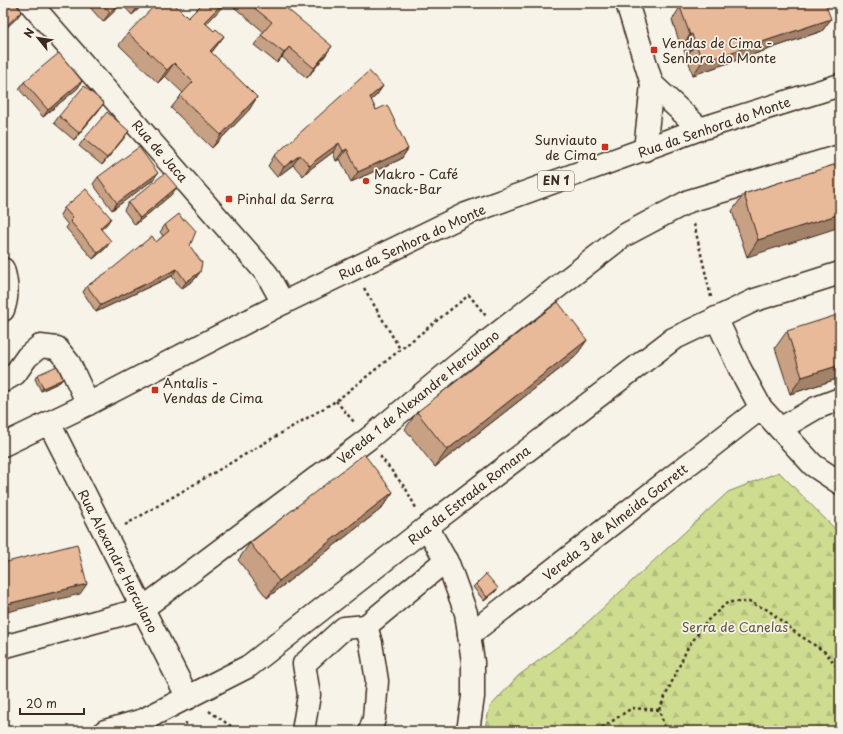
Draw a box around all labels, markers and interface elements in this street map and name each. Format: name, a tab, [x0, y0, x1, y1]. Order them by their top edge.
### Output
north arrow	[18, 18, 58, 58]
text: N	[19, 24, 39, 41]
place label: Vendas de Cima - Senhora do Monte	[662, 33, 776, 67]
marker: Vendas de Cima - Senhora do Monte	[649, 45, 659, 55]
street label: Rua da Senhora do Monte	[635, 91, 793, 162]
street label: Rua de Jaca	[128, 115, 193, 186]
place label: Sunviauto de Cima	[535, 130, 598, 164]
marker: Sunviauto de Cima	[600, 142, 610, 152]
place label: Makro - Café Snack-Bar	[374, 164, 458, 198]
road number: EN 1	[538, 171, 574, 191]
marker: Makro - Café Snack-Bar	[361, 176, 371, 186]
place label: Pinhal da Serra	[237, 189, 335, 208]
marker: Pinhal da Serra	[224, 194, 234, 204]
street label: Rua da Senhora do Monte	[335, 199, 488, 284]
street label: Vereda 1 de Alexandre Herculano	[332, 325, 503, 468]
place label: Antalis - Vendas de Cima	[163, 373, 264, 407]
marker: Antalis - Vendas de Cima	[150, 385, 160, 395]
street label: Rua da Estrada Romana	[403, 440, 535, 549]
street label: Vereda 3 de Almeida Garrett	[538, 459, 691, 584]
street label: Rua Alexandre Herculano	[74, 486, 163, 636]
park label: Serra de Canelas	[682, 617, 788, 636]
scale bar	[20, 690, 84, 716]
text: 20 m	[26, 694, 57, 712]

